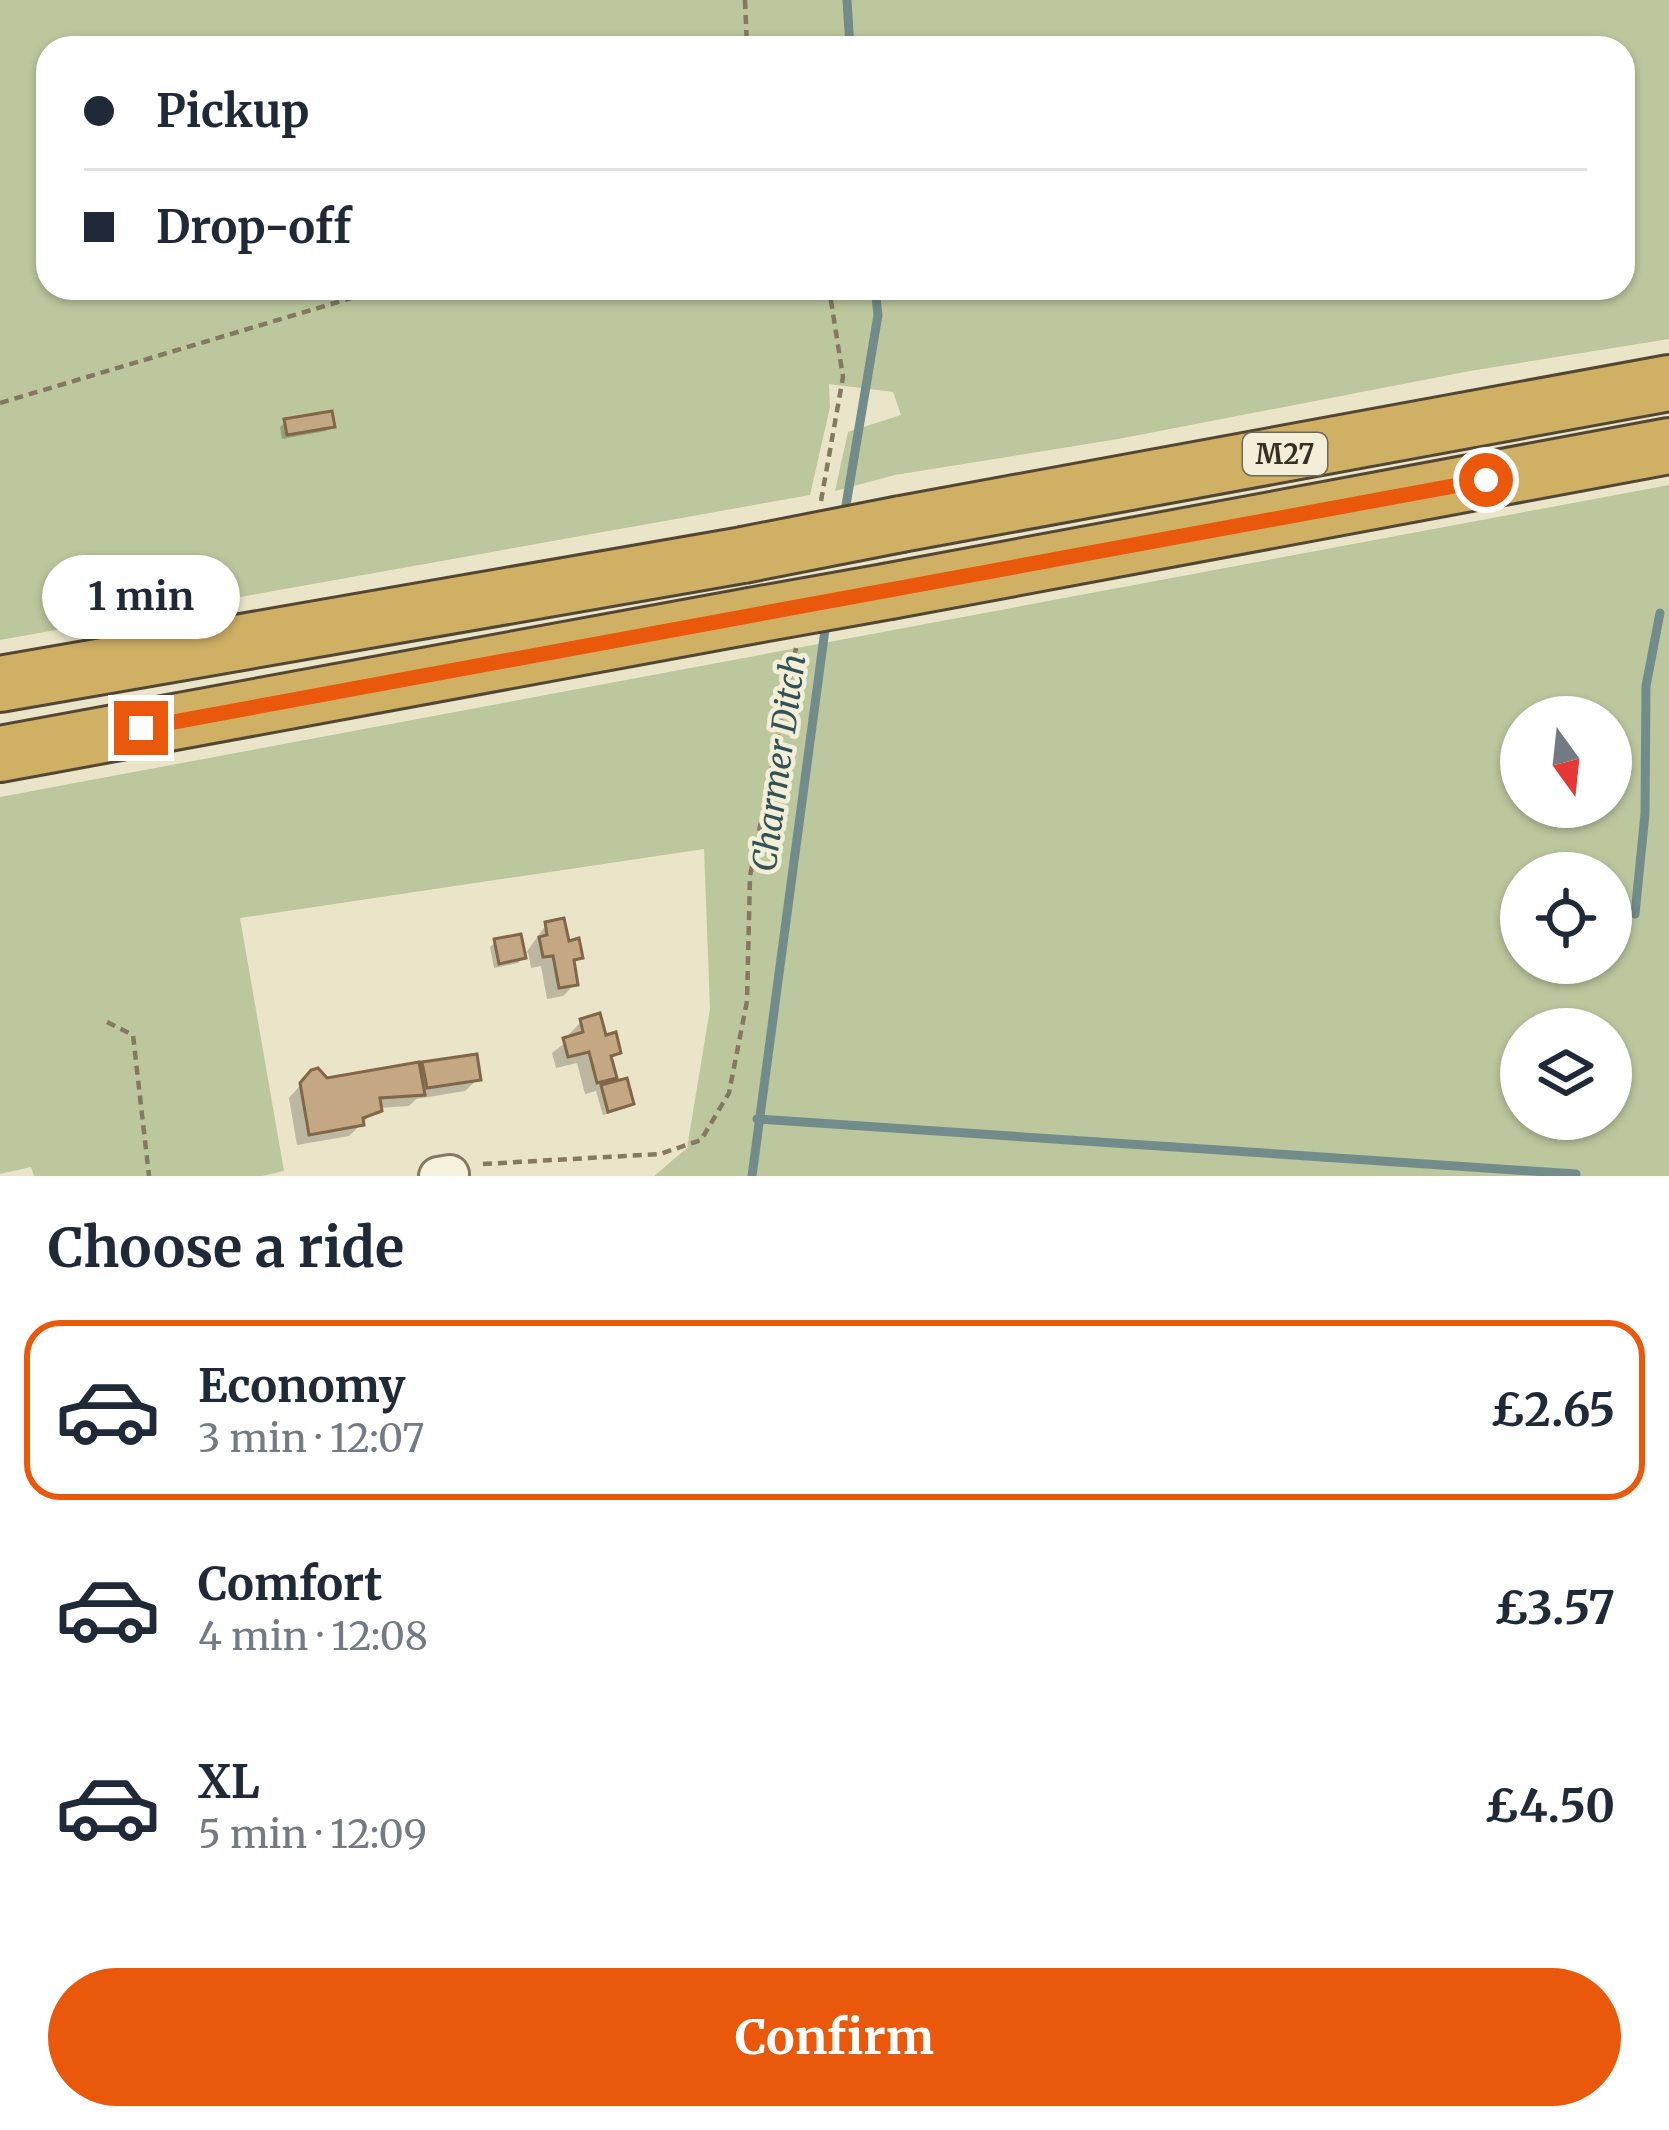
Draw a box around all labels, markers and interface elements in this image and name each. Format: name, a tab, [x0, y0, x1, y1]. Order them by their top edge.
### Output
text: Pickup	[156, 83, 310, 139]
text: Drop-off	[156, 199, 351, 255]
road number: M27	[1243, 433, 1327, 475]
route start	[1459, 453, 1513, 507]
callout: 1 min	[42, 554, 240, 638]
text: 1 min	[88, 572, 194, 621]
water label: Charmer Ditch	[743, 652, 815, 874]
north arrow	[1500, 696, 1632, 828]
map controls	[1500, 696, 1632, 1140]
route end	[114, 701, 168, 755]
button: locate	[1500, 852, 1632, 984]
button: layers	[1500, 1008, 1632, 1140]
text: Choose a ride	[48, 1214, 404, 1282]
icon: car	[54, 1356, 162, 1464]
text: Economy	[198, 1358, 406, 1414]
text: £2.65	[1491, 1382, 1615, 1438]
text: 3 min · 12:07	[198, 1414, 425, 1463]
icon: car	[54, 1554, 162, 1662]
text: Comfort	[198, 1556, 382, 1612]
text: £3.57	[1494, 1580, 1615, 1636]
text: 4 min · 12:08	[198, 1612, 428, 1661]
icon: car	[54, 1752, 162, 1860]
text: XL	[198, 1754, 260, 1810]
text: £4.50	[1485, 1778, 1615, 1834]
text: 5 min · 12:09	[198, 1810, 427, 1859]
button: Confirm	[48, 1968, 1621, 2106]

